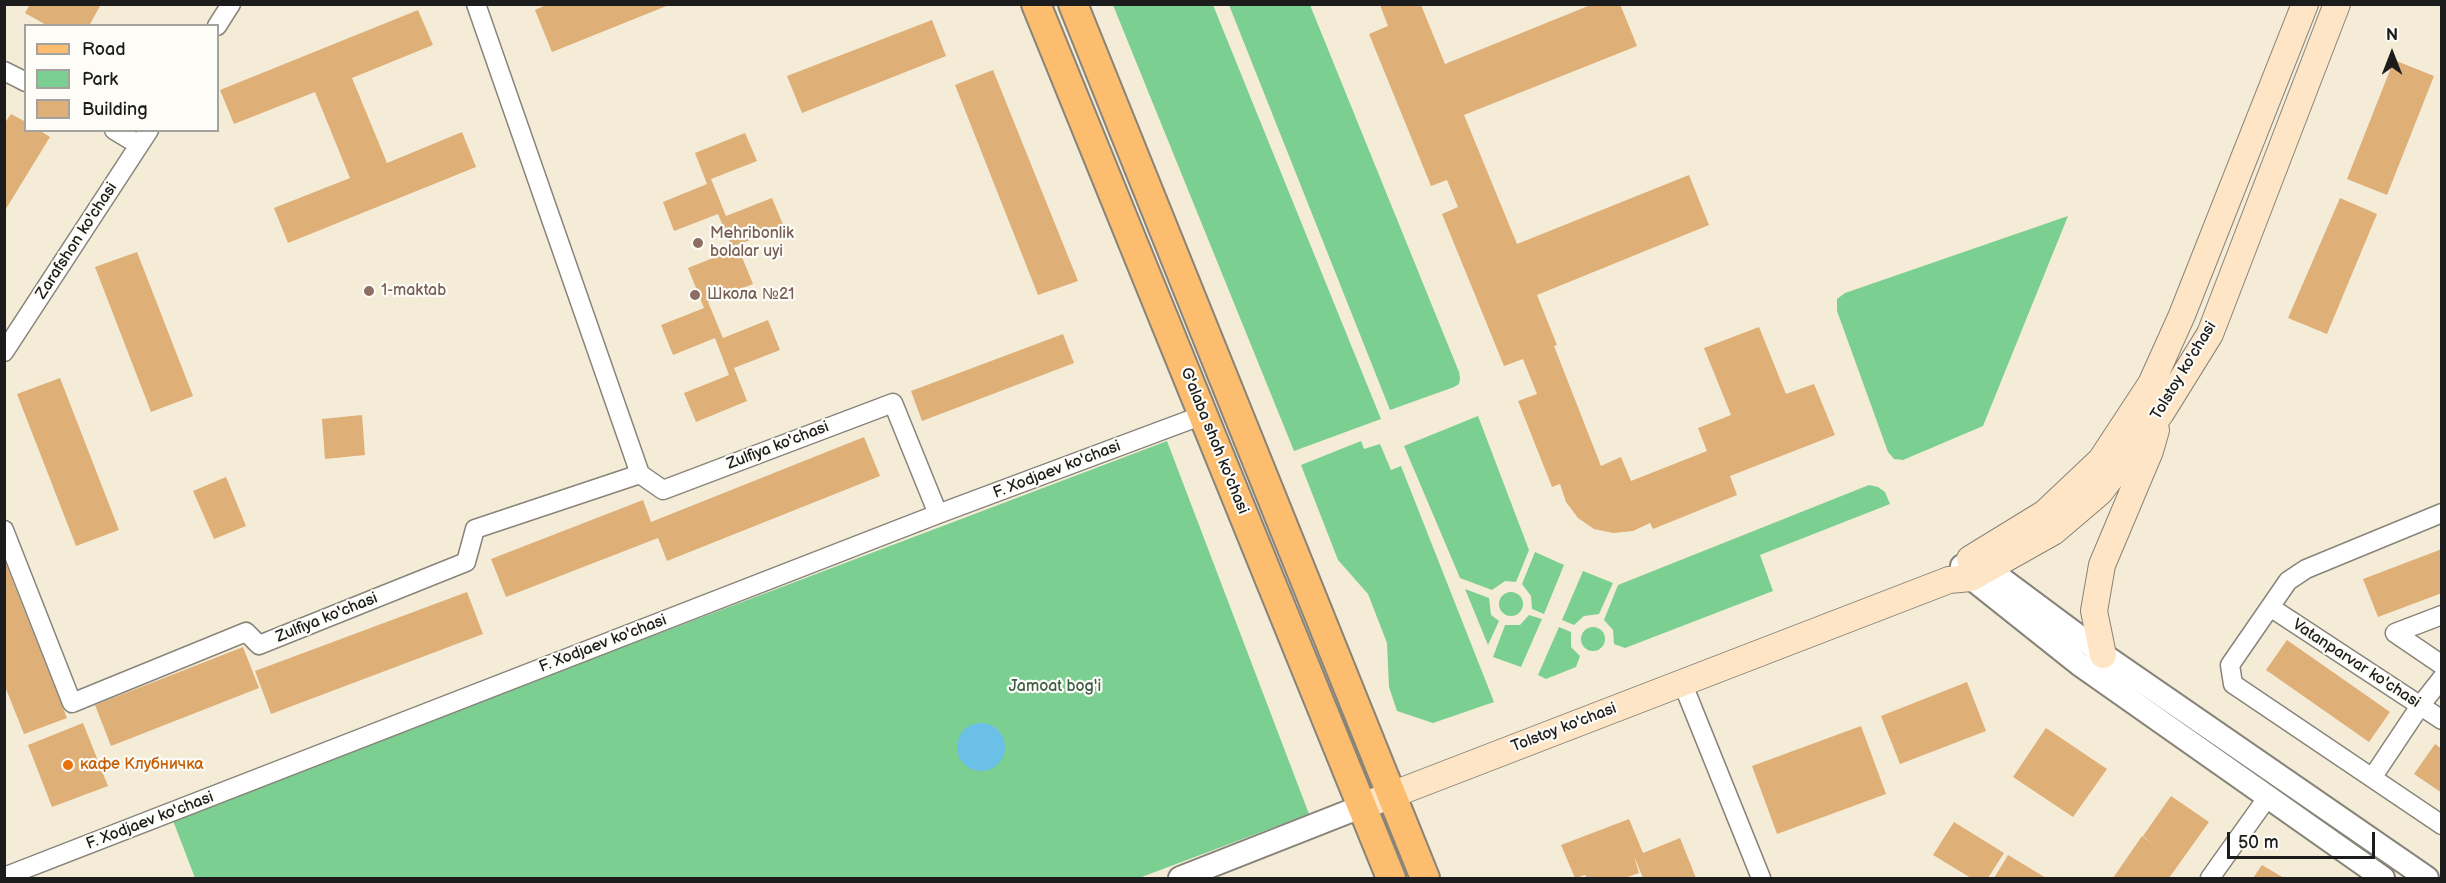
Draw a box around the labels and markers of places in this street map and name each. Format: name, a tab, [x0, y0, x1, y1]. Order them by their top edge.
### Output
place label: Mehribonlik bolalar uyi	[710, 224, 794, 262]
marker: Mehribonlik bolalar uyi	[691, 236, 705, 250]
place label: 1-maktab	[381, 281, 446, 301]
marker: 1-maktab	[362, 284, 376, 298]
place label: Школа №21	[707, 285, 794, 305]
marker: Школа №21	[688, 288, 702, 302]
place label: кафе Клубничка	[80, 755, 204, 775]
marker: кафе Клубничка	[61, 758, 75, 772]

